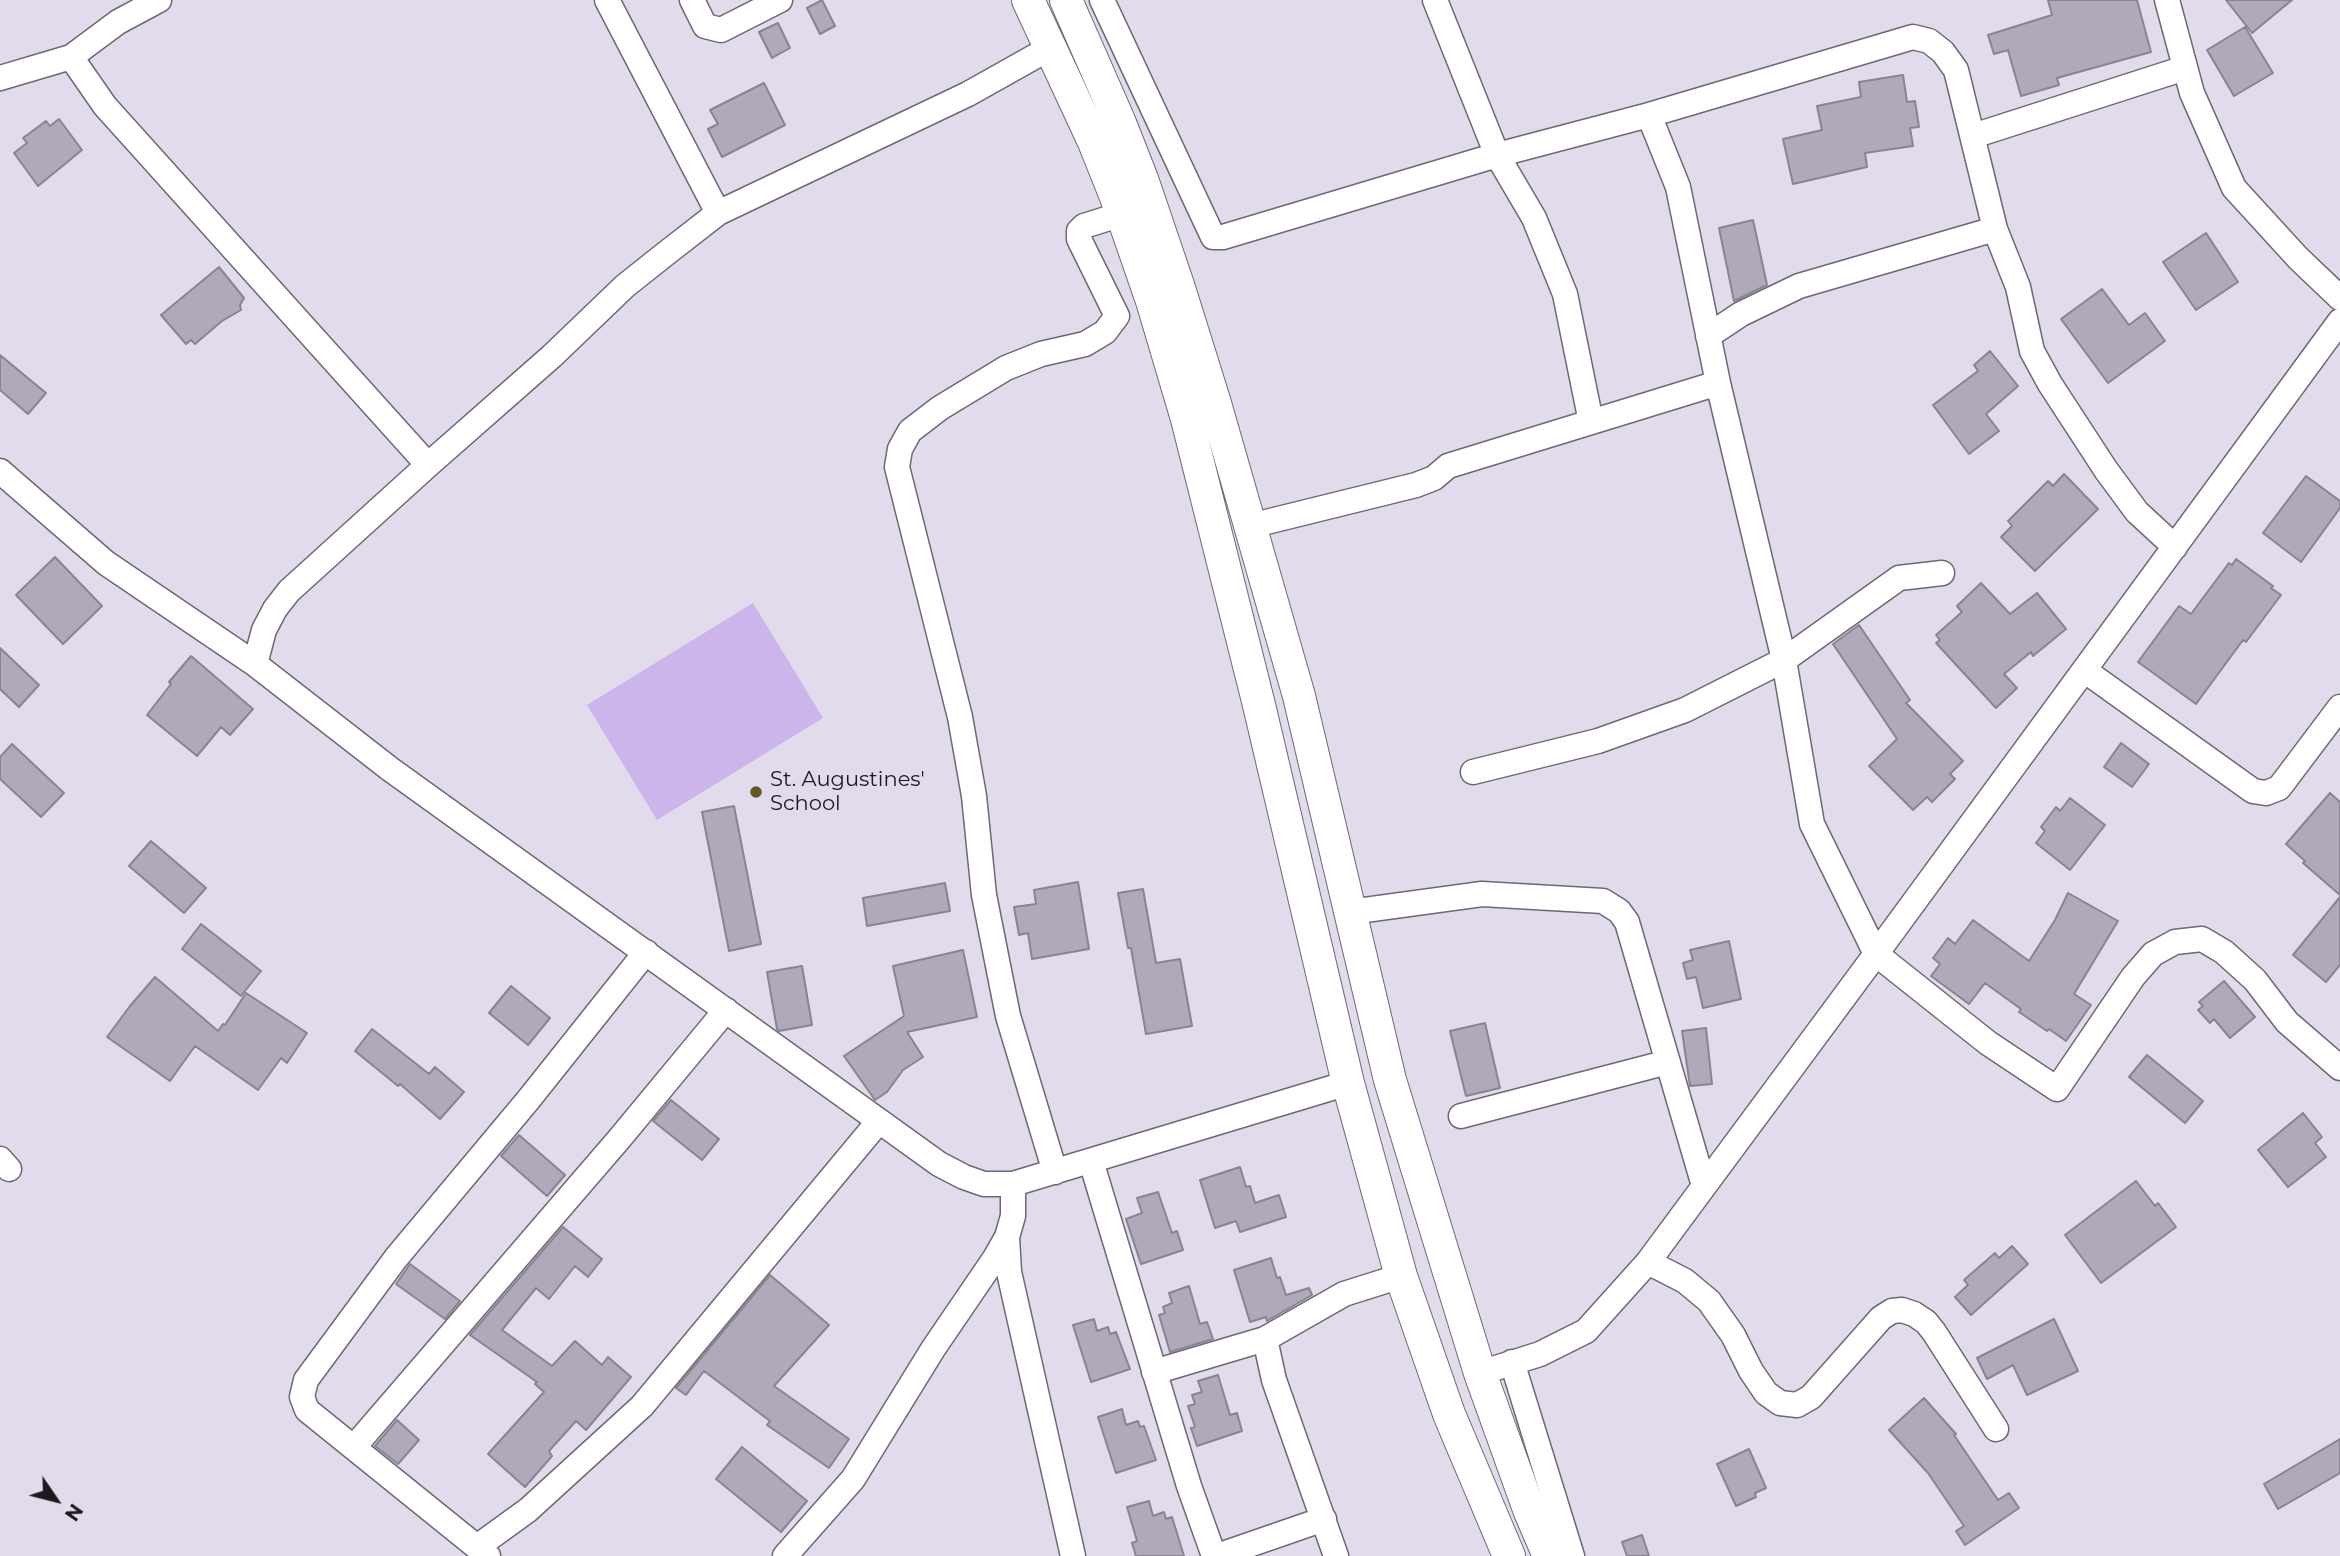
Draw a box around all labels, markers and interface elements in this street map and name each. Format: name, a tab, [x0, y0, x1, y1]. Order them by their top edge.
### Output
place label: St. Augustines' School	[770, 767, 925, 817]
marker: St. Augustines' School	[748, 784, 764, 800]
north arrow	[21, 1465, 91, 1535]
text: N	[60, 1499, 87, 1525]

